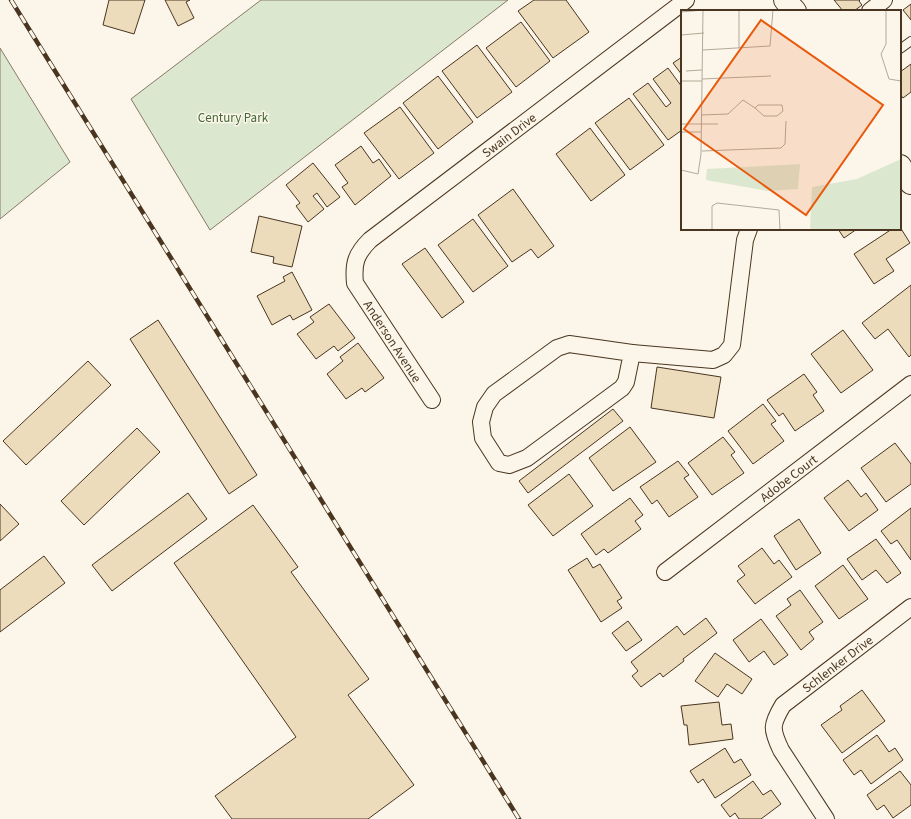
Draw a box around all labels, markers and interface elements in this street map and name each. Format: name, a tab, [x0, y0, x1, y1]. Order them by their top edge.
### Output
inset map	[681, 10, 901, 230]
park label: Century Park	[198, 109, 269, 127]
street label: Swain Drive	[479, 109, 540, 162]
street label: Anderson Avenue	[359, 297, 425, 386]
street label: Adobe Court	[756, 450, 822, 506]
street label: Schlenker Drive	[799, 631, 877, 697]

